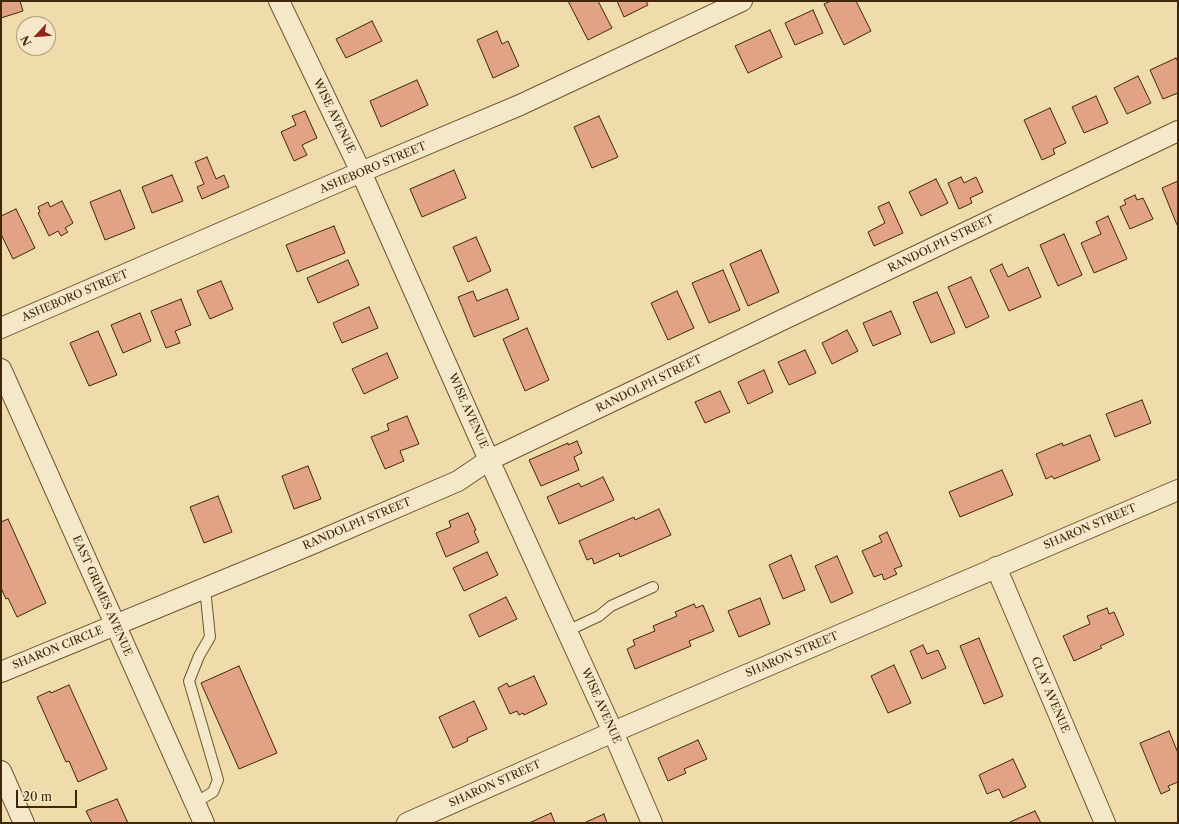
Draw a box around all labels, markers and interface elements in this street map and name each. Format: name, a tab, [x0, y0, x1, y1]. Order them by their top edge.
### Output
north arrow	[16, 16, 56, 56]
text: N	[18, 33, 35, 48]
street label: WISE AVENUE	[310, 77, 358, 155]
street label: ASHEBORO STREET	[318, 140, 428, 196]
street label: RANDOLPH STREET	[886, 213, 996, 275]
street label: ASHEBORO STREET	[20, 268, 130, 324]
street label: RANDOLPH STREET	[594, 353, 704, 415]
street label: WISE AVENUE	[445, 371, 491, 451]
street label: RANDOLPH STREET	[301, 495, 413, 553]
street label: SHARON STREET	[1042, 502, 1138, 552]
street label: EAST GRIMES AVENUE	[69, 534, 135, 658]
street label: SHARON CIRCLE	[11, 624, 105, 672]
street label: SHARON STREET	[744, 630, 840, 680]
street label: CLAY AVENUE	[1028, 655, 1072, 735]
street label: WISE AVENUE	[578, 666, 624, 746]
street label: SHARON STREET	[447, 758, 543, 810]
scale bar	[18, 782, 79, 808]
text: 20 m	[23, 789, 52, 804]

